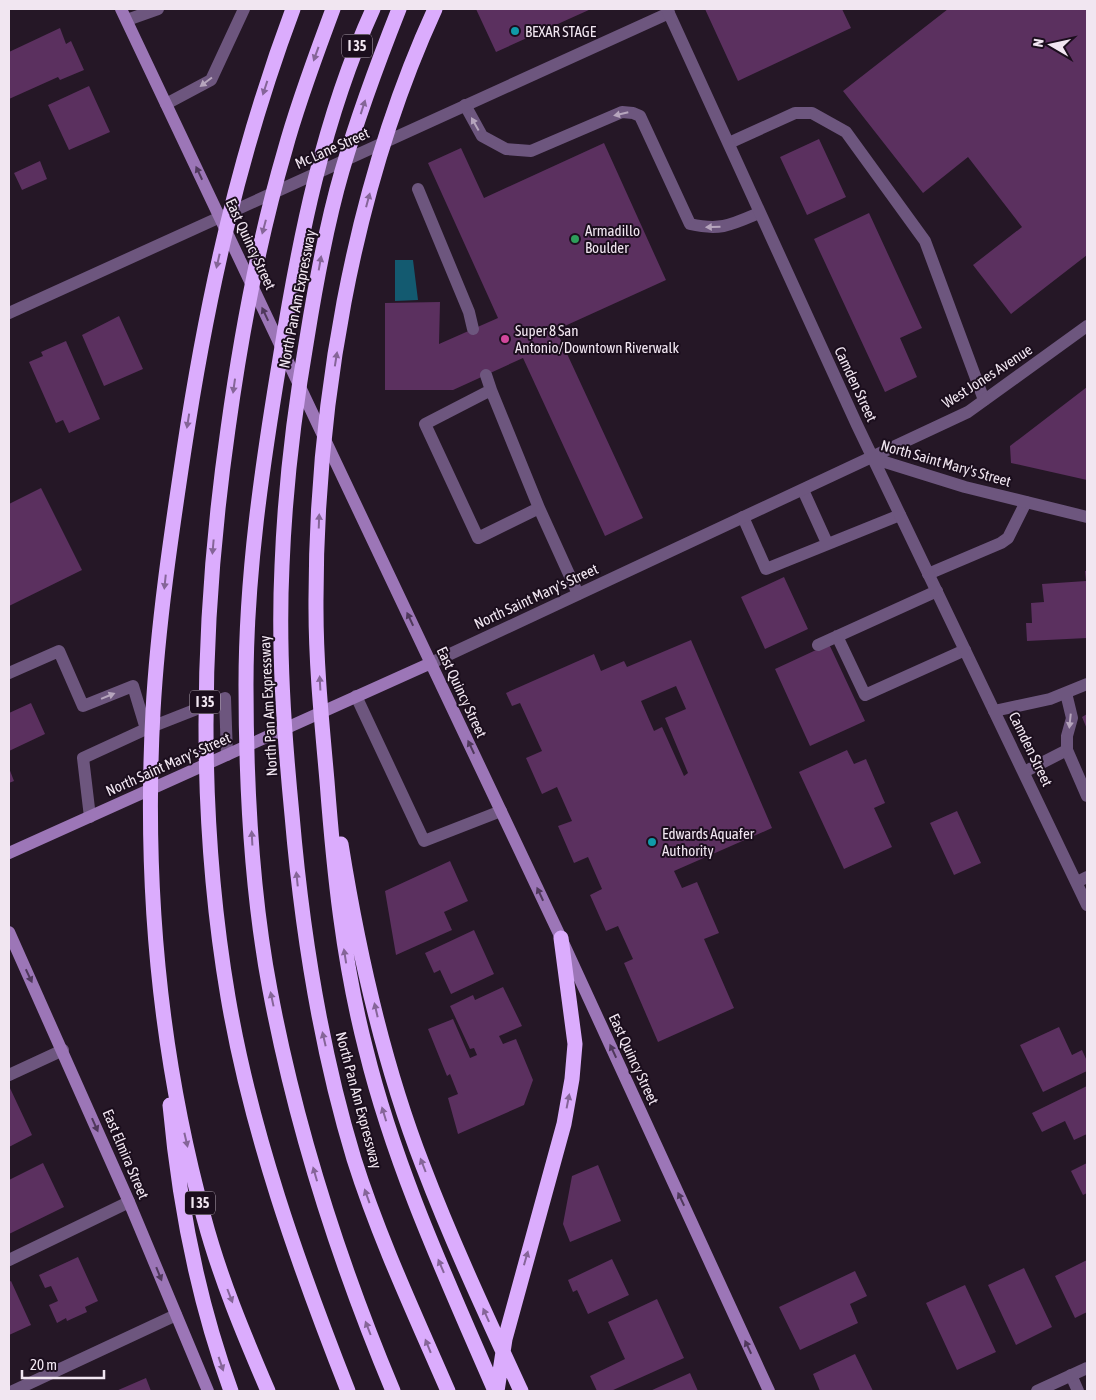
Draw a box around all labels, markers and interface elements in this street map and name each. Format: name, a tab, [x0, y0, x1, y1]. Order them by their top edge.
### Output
north arrow	[1026, 20, 1076, 70]
place label: BEXAR STAGE	[525, 23, 597, 40]
marker: BEXAR STAGE	[509, 25, 521, 37]
road number: I 35	[342, 34, 372, 58]
text: N	[1030, 38, 1047, 48]
one-way arrow	[312, 47, 319, 62]
one-way arrow	[199, 77, 213, 87]
one-way arrow	[261, 80, 268, 95]
one-way arrow	[360, 99, 368, 114]
one-way arrow	[612, 111, 628, 119]
one-way arrow	[471, 118, 480, 131]
street label: Mc Lane Street	[292, 124, 372, 172]
one-way arrow	[194, 166, 202, 180]
one-way arrow	[364, 192, 372, 207]
street label: East Quincy Street	[222, 196, 280, 292]
one-way arrow	[260, 219, 268, 234]
place label: Armadillo Boulder	[585, 222, 640, 256]
one-way arrow	[704, 223, 720, 231]
street label: North Pan Am Expressway	[275, 228, 319, 370]
marker: Armadillo Boulder	[569, 233, 581, 245]
one-way arrow	[214, 254, 222, 269]
one-way arrow	[316, 256, 324, 271]
one-way arrow	[261, 307, 269, 321]
place label: Super 8 San Antonio/Downtown Riverwalk	[515, 322, 680, 356]
marker: Super 8 San Antonio/Downtown Riverwalk	[499, 333, 511, 345]
street label: West Jones Avenue	[939, 341, 1035, 411]
street label: Camden Street	[831, 344, 881, 424]
one-way arrow	[332, 351, 340, 367]
one-way arrow	[230, 379, 238, 395]
one-way arrow	[184, 413, 192, 429]
street label: North Saint Mary's Street	[879, 436, 1013, 490]
one-way arrow	[315, 512, 323, 528]
one-way arrow	[209, 540, 217, 556]
street label: North Saint Mary's Street	[471, 560, 601, 632]
one-way arrow	[161, 574, 169, 590]
one-way arrow	[406, 612, 414, 626]
street label: North Pan Am Expressway	[256, 635, 280, 777]
street label: East Quincy Street	[433, 644, 491, 740]
one-way arrow	[316, 675, 324, 691]
road number: I 35	[190, 690, 220, 714]
one-way arrow	[101, 692, 115, 700]
street label: Camden Street	[1006, 709, 1056, 789]
one-way arrow	[1066, 713, 1074, 729]
street label: North Saint Mary's Street	[103, 729, 233, 799]
one-way arrow	[466, 740, 474, 754]
place label: Edwards Aquafer Authority	[662, 825, 755, 859]
one-way arrow	[248, 830, 256, 846]
marker: Edwards Aquafer Authority	[646, 836, 658, 848]
one-way arrow	[293, 871, 301, 887]
one-way arrow	[536, 887, 544, 901]
one-way arrow	[341, 948, 349, 964]
one-way arrow	[26, 969, 34, 983]
one-way arrow	[268, 992, 276, 1007]
one-way arrow	[372, 1002, 380, 1017]
street label: East Quincy Street	[605, 1011, 663, 1107]
street label: North Pan Am Expressway	[333, 1030, 385, 1170]
one-way arrow	[320, 1032, 328, 1047]
one-way arrow	[609, 1044, 617, 1059]
one-way arrow	[565, 1093, 573, 1109]
one-way arrow	[380, 1106, 388, 1121]
street label: East Elmira Street	[99, 1107, 153, 1201]
one-way arrow	[92, 1118, 100, 1132]
one-way arrow	[182, 1132, 190, 1148]
one-way arrow	[419, 1158, 426, 1173]
one-way arrow	[311, 1166, 319, 1181]
one-way arrow	[363, 1188, 371, 1203]
road number: I 35	[185, 1192, 215, 1214]
one-way arrow	[676, 1192, 684, 1206]
one-way arrow	[523, 1251, 531, 1266]
one-way arrow	[436, 1259, 444, 1273]
one-way arrow	[155, 1267, 163, 1282]
one-way arrow	[227, 1289, 234, 1304]
one-way arrow	[482, 1308, 490, 1322]
one-way arrow	[364, 1320, 371, 1335]
one-way arrow	[424, 1339, 432, 1354]
one-way arrow	[744, 1340, 752, 1354]
scale bar	[22, 1348, 105, 1380]
text: 20 m	[30, 1356, 57, 1373]
one-way arrow	[218, 1356, 225, 1371]

